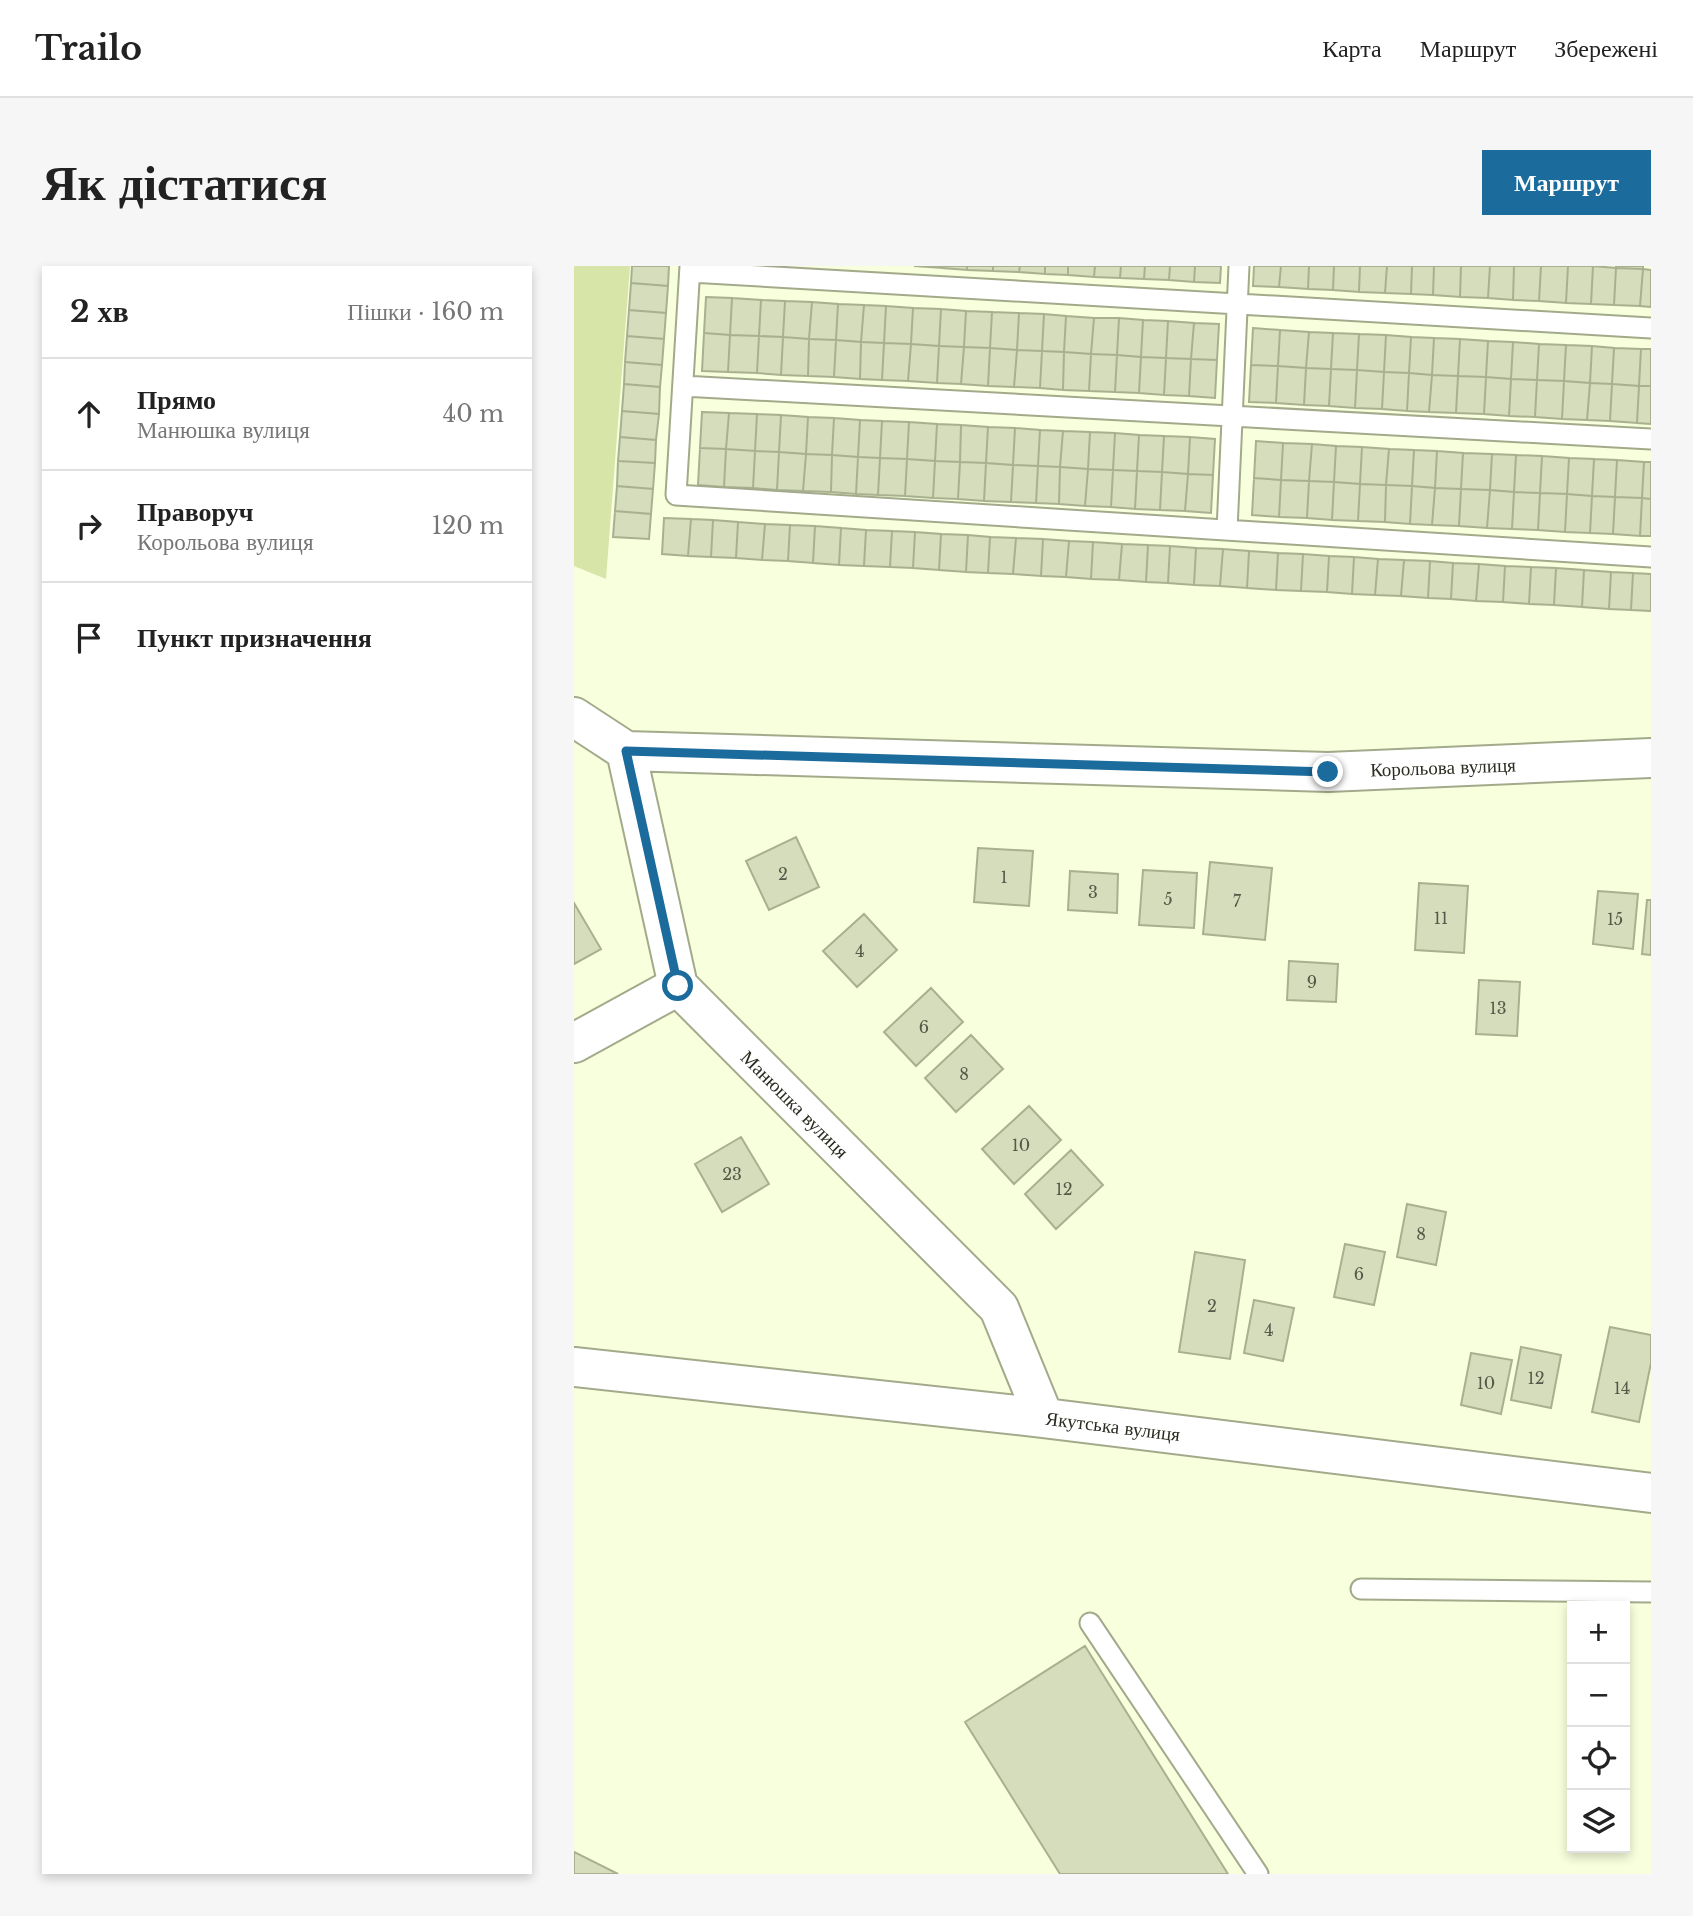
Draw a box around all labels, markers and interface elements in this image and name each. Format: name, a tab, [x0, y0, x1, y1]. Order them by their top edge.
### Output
text: Trailo	[35, 28, 142, 69]
text: Карта	[1322, 34, 1382, 63]
text: Маршрут	[1420, 34, 1516, 63]
text: Збережені	[1554, 34, 1658, 63]
button: Маршрут	[1482, 150, 1651, 215]
text: Як дістатися	[42, 152, 327, 213]
text: 2 хв	[70, 293, 129, 330]
text: Пішки · 160 m	[347, 298, 504, 326]
text: Прямо	[137, 384, 216, 416]
icon: ahead	[70, 395, 108, 433]
text: 40 m	[443, 400, 504, 428]
text: Манюшка вулиця	[137, 416, 310, 444]
text: Праворуч	[137, 496, 253, 528]
icon: right	[70, 507, 108, 545]
text: 120 m	[432, 512, 504, 540]
text: Корольова вулиця	[137, 528, 313, 556]
icon: arrive	[70, 619, 108, 657]
text: Пункт призначення	[137, 622, 372, 654]
street label: Корольова вулиця	[1370, 753, 1517, 782]
route end	[1312, 756, 1343, 787]
house number: 2	[778, 864, 788, 884]
house number: 1	[1000, 867, 1008, 887]
house number: 3	[1088, 882, 1098, 902]
house number: 5	[1163, 889, 1173, 909]
house number: 7	[1233, 891, 1242, 911]
house number: 11	[1434, 908, 1448, 928]
house number: 15	[1607, 909, 1623, 929]
house number: 4	[855, 941, 865, 961]
route start	[662, 970, 693, 1001]
house number: 9	[1307, 972, 1317, 992]
house number: 13	[1490, 998, 1507, 1018]
house number: 6	[919, 1017, 929, 1037]
street label: Манюшка вулиця	[736, 1046, 853, 1163]
house number: 8	[959, 1064, 969, 1084]
house number: 10	[1012, 1135, 1030, 1155]
house number: 23	[722, 1164, 742, 1184]
house number: 12	[1056, 1179, 1073, 1199]
house number: 8	[1416, 1224, 1426, 1244]
house number: 6	[1354, 1264, 1364, 1284]
house number: 2	[1207, 1296, 1217, 1316]
house number: 4	[1264, 1320, 1274, 1340]
house number: 12	[1528, 1368, 1545, 1388]
house number: 10	[1477, 1373, 1495, 1393]
house number: 14	[1614, 1378, 1630, 1398]
street label: Якутська вулиця	[1044, 1407, 1182, 1446]
map controls	[1567, 1601, 1630, 1853]
button: +	[1567, 1601, 1630, 1664]
button: −	[1567, 1664, 1630, 1727]
button: locate	[1567, 1727, 1630, 1790]
button: layers	[1567, 1790, 1630, 1853]

